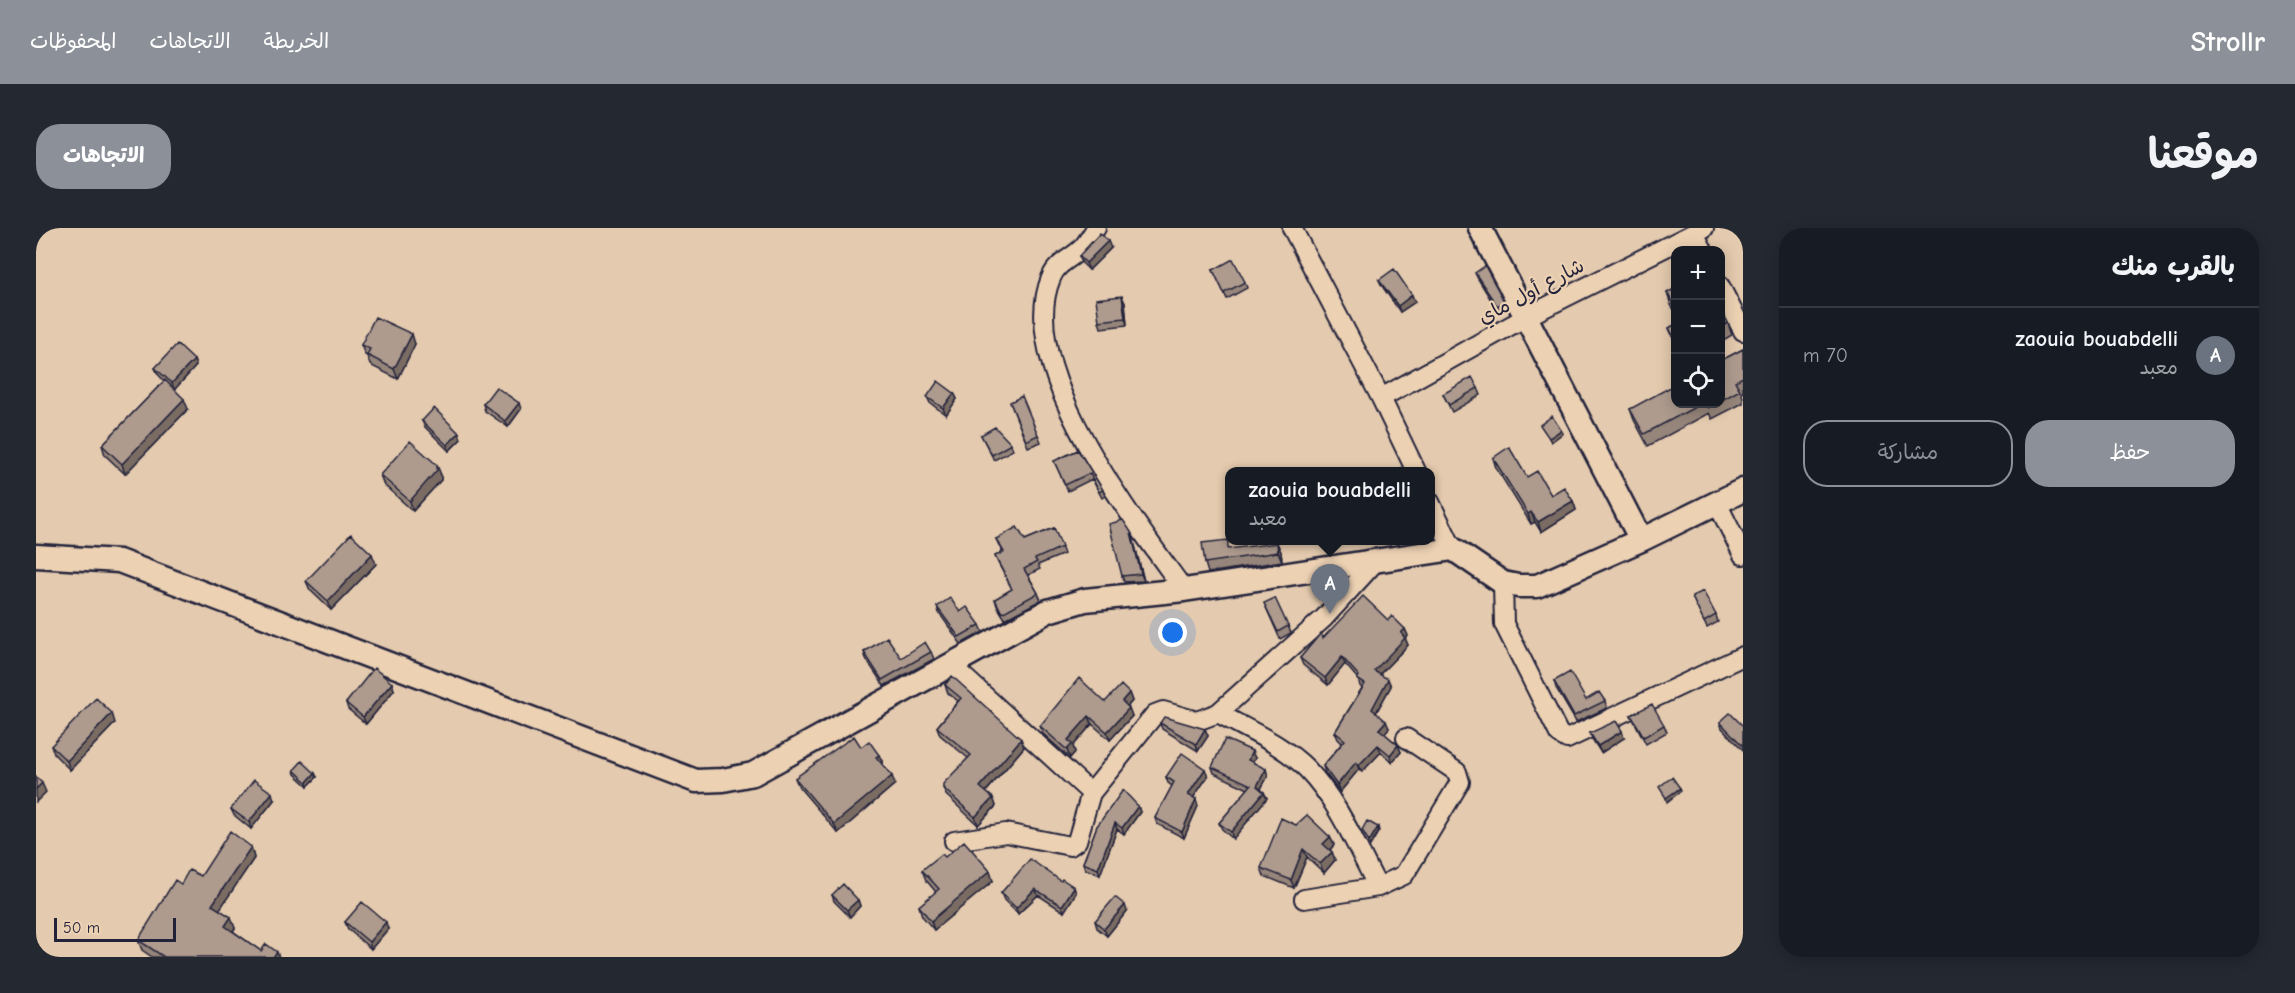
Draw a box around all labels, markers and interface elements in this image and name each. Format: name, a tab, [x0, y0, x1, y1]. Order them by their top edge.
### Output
text: Strollr	[2191, 26, 2265, 58]
text: المحفوظات	[30, 29, 116, 53]
text: الاتجاهات	[149, 29, 231, 53]
text: الخريطة	[264, 29, 329, 53]
button: الاتجاهات	[36, 124, 171, 189]
text: موقعنا	[2148, 130, 2259, 179]
map controls	[1671, 246, 1725, 408]
button: +	[1671, 246, 1725, 300]
text: بالقرب منك	[2112, 252, 2235, 282]
street label: شارع أول ماي	[1474, 254, 1590, 332]
button: −	[1671, 300, 1725, 354]
text: zaouia bouabdelli	[2016, 326, 2178, 352]
text: 70 m	[1803, 344, 1848, 367]
text: A	[2210, 344, 2221, 367]
button: locate	[1671, 354, 1725, 408]
text: معبد	[2140, 356, 2178, 379]
button: مشاركة	[1803, 420, 2013, 487]
button: حفظ	[2025, 420, 2235, 487]
popup	[1225, 467, 1435, 545]
text: zaouia bouabdelli	[1249, 477, 1411, 503]
text: معبد	[1249, 507, 1287, 530]
pin: A	[1310, 564, 1350, 614]
your location	[1158, 618, 1187, 647]
scale bar	[54, 915, 176, 942]
text: 50 m	[63, 919, 100, 937]

